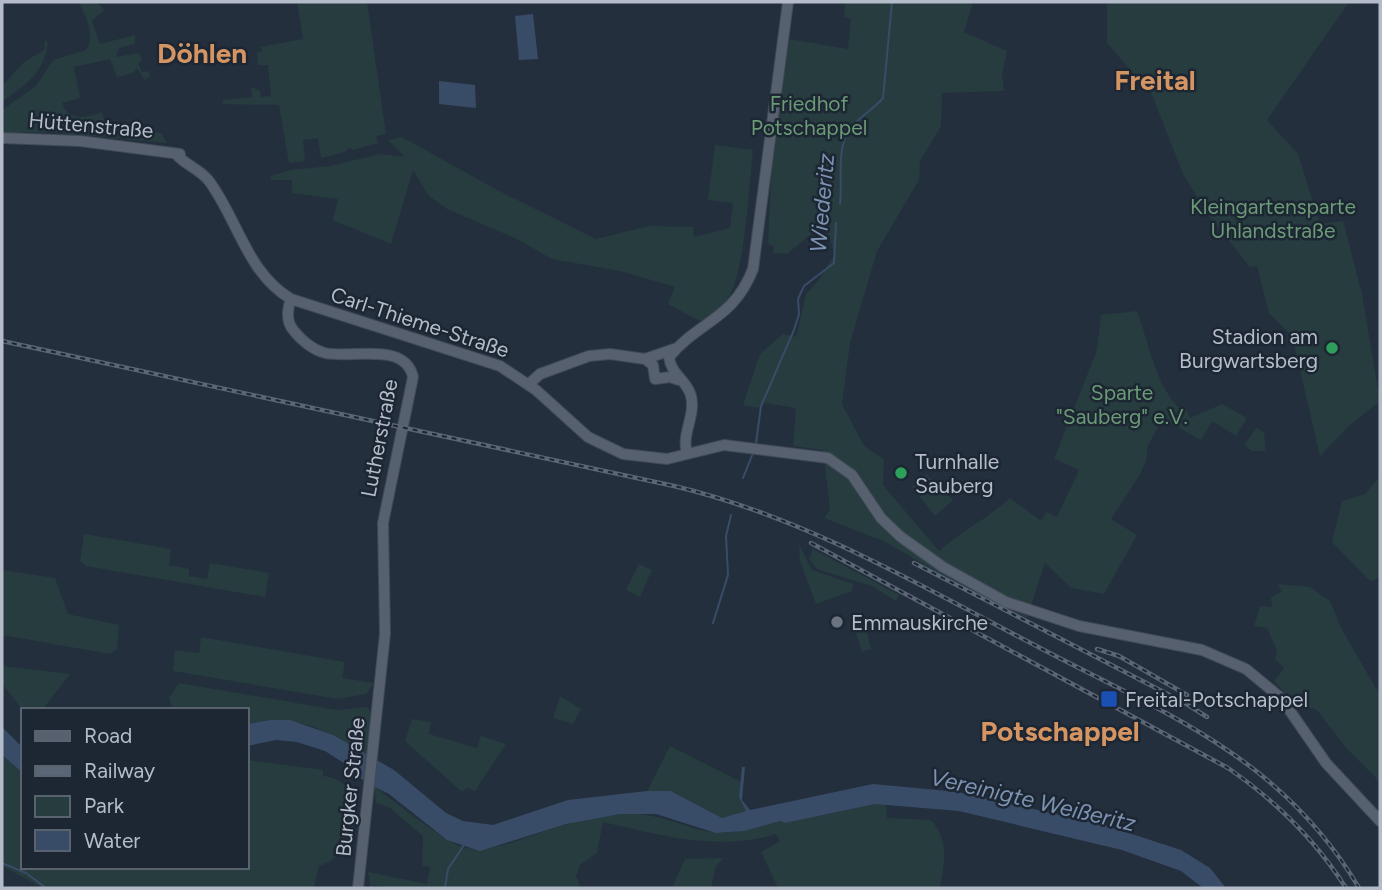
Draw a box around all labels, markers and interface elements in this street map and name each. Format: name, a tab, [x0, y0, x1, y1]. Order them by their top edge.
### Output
district label: Döhlen	[157, 36, 247, 70]
district label: Freital	[1114, 63, 1196, 97]
park label: Friedhof Potschappel	[751, 91, 867, 140]
street label: Hüttenstraße	[27, 107, 155, 143]
water label: Wiederitz	[804, 152, 840, 254]
park label: Kleingartensparte Uhlandstraße	[1190, 194, 1356, 243]
street label: Carl-Thieme-Straße	[328, 281, 512, 363]
place label: Stadion am Burgwartsberg	[1179, 324, 1318, 373]
marker: Stadion am Burgwartsberg	[1324, 340, 1340, 356]
street label: Lutherstraße	[355, 377, 403, 499]
park label: Sparte "Sauberg" e.V.	[1056, 380, 1188, 429]
place label: Turnhalle Sauberg	[915, 449, 999, 498]
marker: Turnhalle Sauberg	[893, 465, 909, 481]
place label: Emmauskirche	[851, 610, 988, 635]
marker: Emmauskirche	[829, 614, 845, 630]
place label: Freital-Potschappel	[1125, 687, 1308, 712]
marker: Freital-Potschappel	[1099, 689, 1119, 709]
legend	[21, 708, 248, 869]
district label: Potschappel	[980, 714, 1140, 748]
street label: Burgker Straße	[330, 716, 370, 858]
text: Road	[84, 723, 132, 748]
text: Railway	[84, 758, 155, 783]
water label: Vereinigte Weißeritz	[927, 763, 1139, 837]
text: Park	[84, 793, 125, 818]
text: Water	[84, 828, 140, 853]

